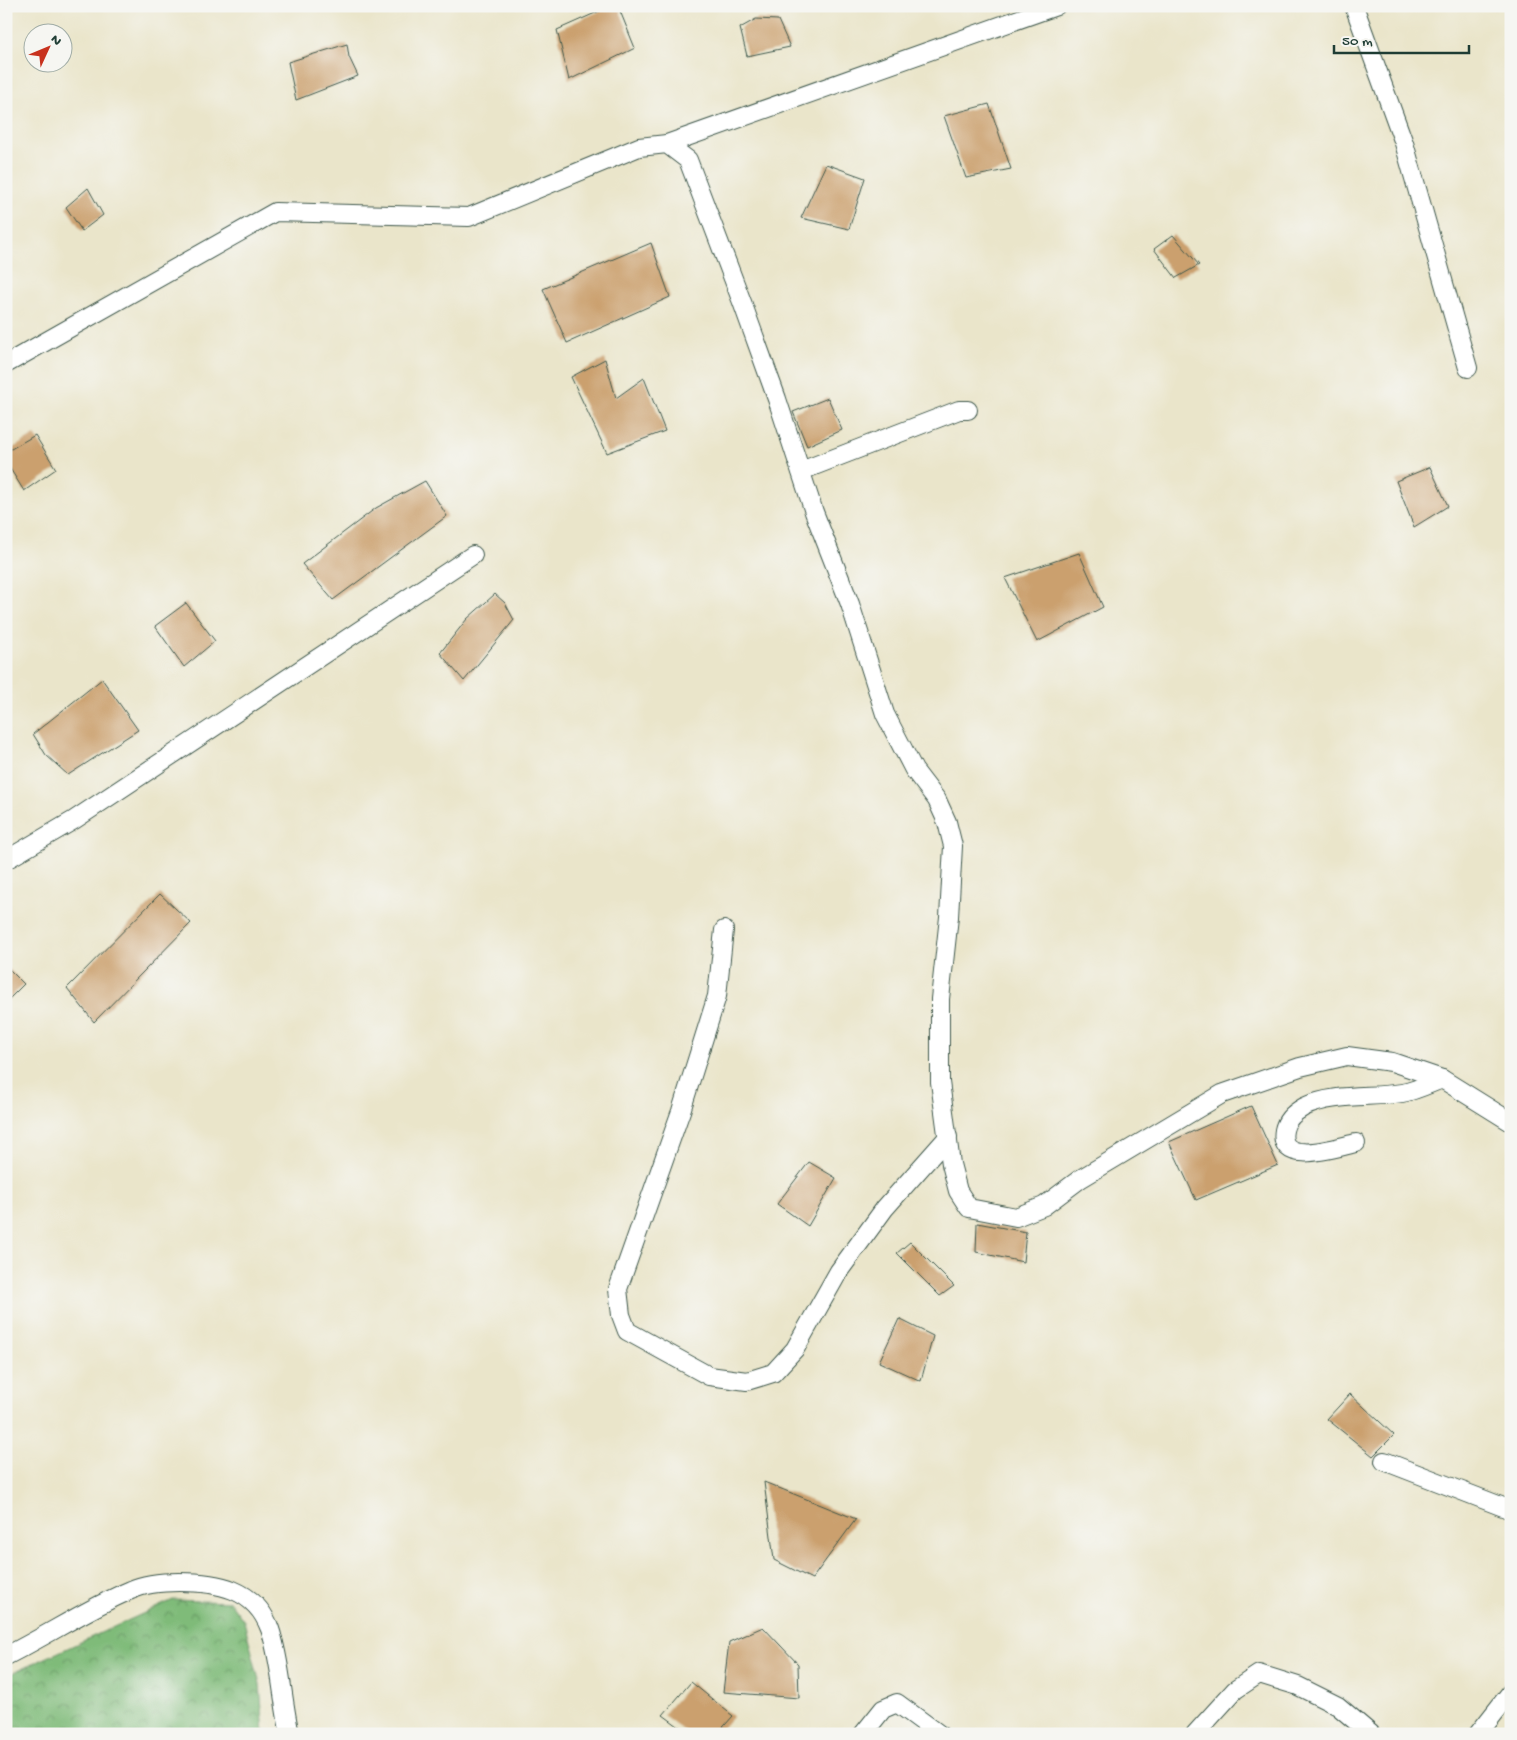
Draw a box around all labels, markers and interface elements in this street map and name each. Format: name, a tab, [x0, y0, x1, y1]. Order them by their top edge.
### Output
north arrow	[22, 22, 72, 72]
scale bar	[1334, 22, 1470, 54]
text: N	[46, 32, 65, 50]
text: 50 m	[1342, 33, 1373, 51]

